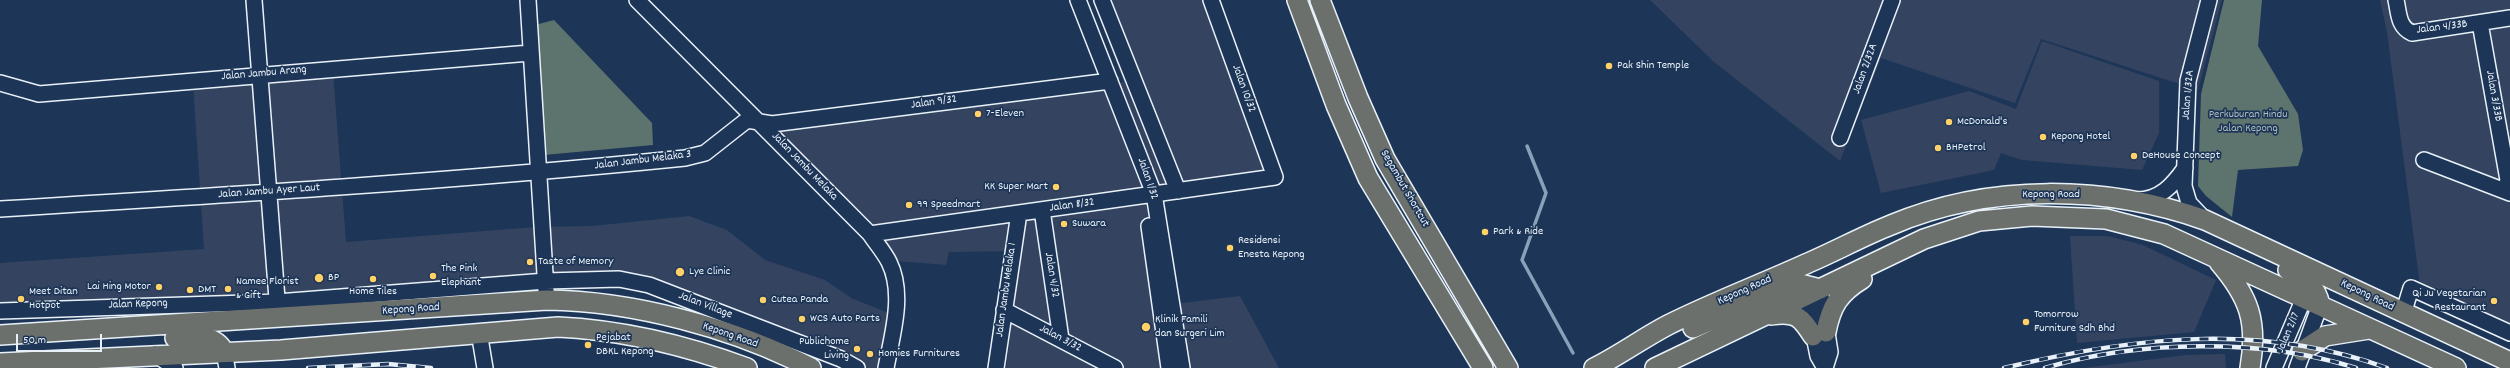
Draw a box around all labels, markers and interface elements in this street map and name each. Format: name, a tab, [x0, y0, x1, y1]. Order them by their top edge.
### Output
street label: Jalan 4/33B	[2416, 18, 2468, 38]
street label: Jalan 2/32A	[1850, 42, 1882, 96]
place label: Pak Shin Temple	[1617, 59, 1689, 73]
marker: Pak Shin Temple	[1604, 61, 1614, 71]
street label: Jalan Jambu Arang	[221, 63, 307, 85]
street label: Jalan 10/32	[1228, 63, 1258, 115]
street label: Jalan 1/32A	[2180, 69, 2198, 121]
street label: Jalan 3/33B	[2481, 69, 2505, 123]
street label: Jalan 9/32	[910, 93, 958, 113]
place label: 7-Eleven	[986, 107, 1024, 121]
park label: Perkuburan Hindu Jalan Kepong	[2209, 108, 2287, 136]
marker: 7-Eleven	[973, 109, 983, 119]
place label: McDonald's	[1957, 115, 2007, 129]
marker: McDonald's	[1944, 117, 1954, 127]
street label: Jalan Jambu Melaka	[768, 130, 840, 204]
place label: Kepong Hotel	[2051, 130, 2110, 144]
marker: Kepong Hotel	[2038, 132, 2048, 142]
place label: BHPetrol	[1946, 141, 1986, 155]
marker: BHPetrol	[1933, 143, 1943, 153]
street label: Jalan Jambu Melaka 3	[594, 148, 692, 174]
street label: Segambut Shortcut	[1376, 148, 1432, 230]
place label: DeHouse Concept	[2142, 149, 2220, 163]
marker: DeHouse Concept	[2129, 151, 2139, 161]
street label: Jalan 1/32	[1133, 156, 1161, 202]
place label: KK Super Mart	[984, 180, 1048, 194]
street label: Jalan Jambu Ayer Laut	[218, 181, 320, 203]
marker: KK Super Mart	[1051, 182, 1061, 192]
street label: Kepong Road	[2022, 188, 2080, 202]
street label: Jalan 8/32	[1048, 196, 1096, 216]
place label: 99 Speedmart	[917, 198, 981, 212]
marker: 99 Speedmart	[904, 200, 914, 210]
place label: Suwara	[1072, 217, 1106, 231]
marker: Suwara	[1059, 219, 1069, 229]
place label: Park & Ride	[1493, 225, 1543, 239]
marker: Park & Ride	[1480, 227, 1490, 237]
place label: Residensi Enesta Kepong	[1238, 234, 1305, 262]
street label: Jalan Jambu Melaka 1	[993, 242, 1021, 338]
marker: Residensi Enesta Kepong	[1225, 243, 1235, 253]
street label: Jalan 4/32	[1040, 251, 1062, 299]
place label: Taste of Memory	[538, 255, 613, 269]
marker: Taste of Memory	[525, 257, 535, 267]
place label: The Pink Elephant	[441, 262, 481, 290]
place label: Lye Clinic	[689, 265, 730, 279]
marker: Lye Clinic	[674, 266, 686, 278]
place label: BP	[328, 271, 339, 285]
marker: The Pink Elephant	[428, 271, 438, 281]
marker: BP	[313, 272, 325, 284]
street label: Kepong Road	[1716, 273, 1774, 309]
marker: Home Tiles	[368, 274, 378, 284]
place label: Namee Florist & Gift	[236, 275, 299, 303]
street label: Kepong Road	[2338, 277, 2396, 315]
place label: Lai Hing Motor	[87, 280, 151, 294]
marker: Lai Hing Motor	[154, 282, 164, 292]
place label: DMT	[198, 283, 216, 297]
marker: Namee Florist & Gift	[223, 284, 233, 294]
place label: Meet Ditan Hotpot	[29, 285, 78, 313]
marker: DMT	[185, 285, 195, 295]
place label: Home Tiles	[349, 285, 397, 299]
place label: Qi Ju Vegetarian Restaurant	[2412, 287, 2486, 315]
street label: Jalan Village	[676, 289, 734, 323]
place label: Cutea Panda	[771, 293, 828, 307]
marker: Meet Ditan Hotpot	[16, 294, 26, 304]
marker: Cutea Panda	[758, 295, 768, 305]
marker: Qi Ju Vegetarian Restaurant	[2489, 296, 2499, 306]
street label: Jalan Kepong	[108, 297, 168, 313]
street label: Kepong Road	[382, 301, 440, 319]
place label: Tomorrow Furniture Sdh Bhd	[2034, 308, 2115, 336]
street label: Jalan 2/17	[2274, 311, 2304, 355]
place label: WCS Auto Parts	[810, 312, 880, 326]
place label: Klinik Famili dan Surgeri Lim	[1155, 313, 1225, 341]
marker: WCS Auto Parts	[797, 314, 807, 324]
marker: Tomorrow Furniture Sdh Bhd	[2021, 317, 2031, 327]
street label: Kepong Road	[700, 320, 760, 352]
marker: Klinik Famili dan Surgeri Lim	[1140, 321, 1152, 333]
street label: Jalan 3/32	[1036, 322, 1084, 356]
scale bar	[18, 326, 104, 352]
place label: Pejabat DBKL Kepong	[596, 331, 654, 359]
text: 50 m	[23, 332, 46, 349]
place label: Publichome Living	[799, 335, 849, 363]
marker: Pejabat DBKL Kepong	[583, 340, 593, 350]
marker: Publichome Living	[852, 344, 862, 354]
place label: Homies Furnitures	[878, 347, 960, 361]
marker: Homies Furnitures	[865, 349, 875, 359]

